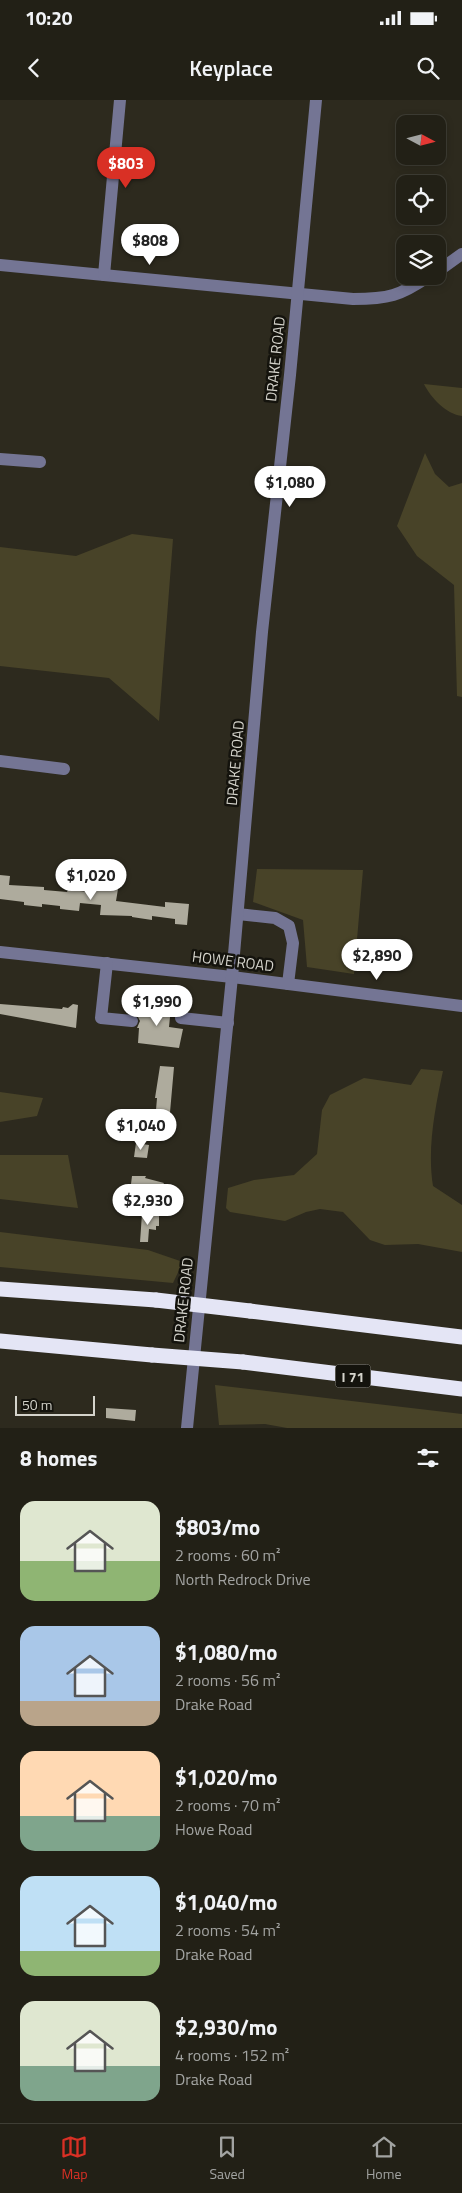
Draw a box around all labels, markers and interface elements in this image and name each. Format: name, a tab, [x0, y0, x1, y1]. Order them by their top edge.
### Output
text: 10:20	[25, 3, 72, 32]
text: Keyplace	[189, 51, 273, 85]
icon: back	[20, 54, 48, 82]
icon: search	[414, 54, 442, 82]
north arrow	[396, 115, 446, 165]
map controls	[396, 115, 446, 285]
pin: $803	[96, 146, 156, 189]
text: $803	[108, 151, 144, 175]
button: locate	[396, 175, 446, 225]
pin: $808	[120, 224, 180, 266]
text: $808	[132, 228, 168, 252]
button: layers	[396, 235, 446, 285]
street label: DRAKE ROAD	[259, 315, 291, 403]
pin: $1,080	[249, 466, 331, 508]
text: $1,080	[265, 470, 315, 494]
street label: DRAKE ROAD	[220, 719, 250, 807]
pin: $1,020	[50, 858, 132, 901]
text: $1,020	[66, 863, 116, 887]
pin: $2,890	[336, 938, 418, 981]
text: $2,890	[352, 943, 402, 967]
street label: HOWE ROAD	[191, 945, 275, 977]
pin: $1,990	[116, 984, 198, 1027]
text: $1,990	[132, 989, 182, 1013]
pin: $1,040	[100, 1108, 182, 1151]
text: $1,040	[116, 1113, 166, 1137]
pin: $2,930	[107, 1184, 189, 1226]
text: $2,930	[123, 1188, 173, 1212]
street label: DRAKE ROAD	[167, 1256, 199, 1344]
road number: I 71	[336, 1364, 370, 1388]
scale bar	[15, 1393, 95, 1416]
text: 50 m	[22, 1394, 52, 1415]
text: 8 homes	[20, 1442, 97, 1474]
icon: filters	[414, 1444, 442, 1472]
text: $803/mo	[175, 1511, 260, 1543]
icon: home	[60, 1521, 120, 1581]
text: 2 rooms · 60 m²	[175, 1543, 280, 1567]
text: North Redrock Drive	[175, 1567, 311, 1591]
text: $1,080/mo	[175, 1636, 277, 1668]
icon: home	[60, 1646, 120, 1706]
text: 2 rooms · 56 m²	[175, 1668, 280, 1692]
text: Drake Road	[175, 1692, 253, 1716]
text: $1,020/mo	[175, 1761, 277, 1793]
icon: home	[60, 1771, 120, 1831]
text: 2 rooms · 70 m²	[175, 1793, 280, 1817]
text: Howe Road	[175, 1817, 252, 1841]
text: $1,040/mo	[175, 1886, 277, 1918]
icon: home	[60, 1896, 120, 1956]
text: 2 rooms · 54 m²	[175, 1918, 280, 1942]
text: Drake Road	[175, 1942, 253, 1966]
text: $2,930/mo	[175, 2011, 277, 2043]
icon: home	[60, 2021, 120, 2081]
text: 4 rooms · 152 m²	[175, 2043, 289, 2067]
text: Drake Road	[175, 2067, 253, 2091]
tab: Map	[60, 2133, 88, 2184]
tab: Saved	[209, 2133, 245, 2184]
tab: Home	[366, 2133, 402, 2184]

